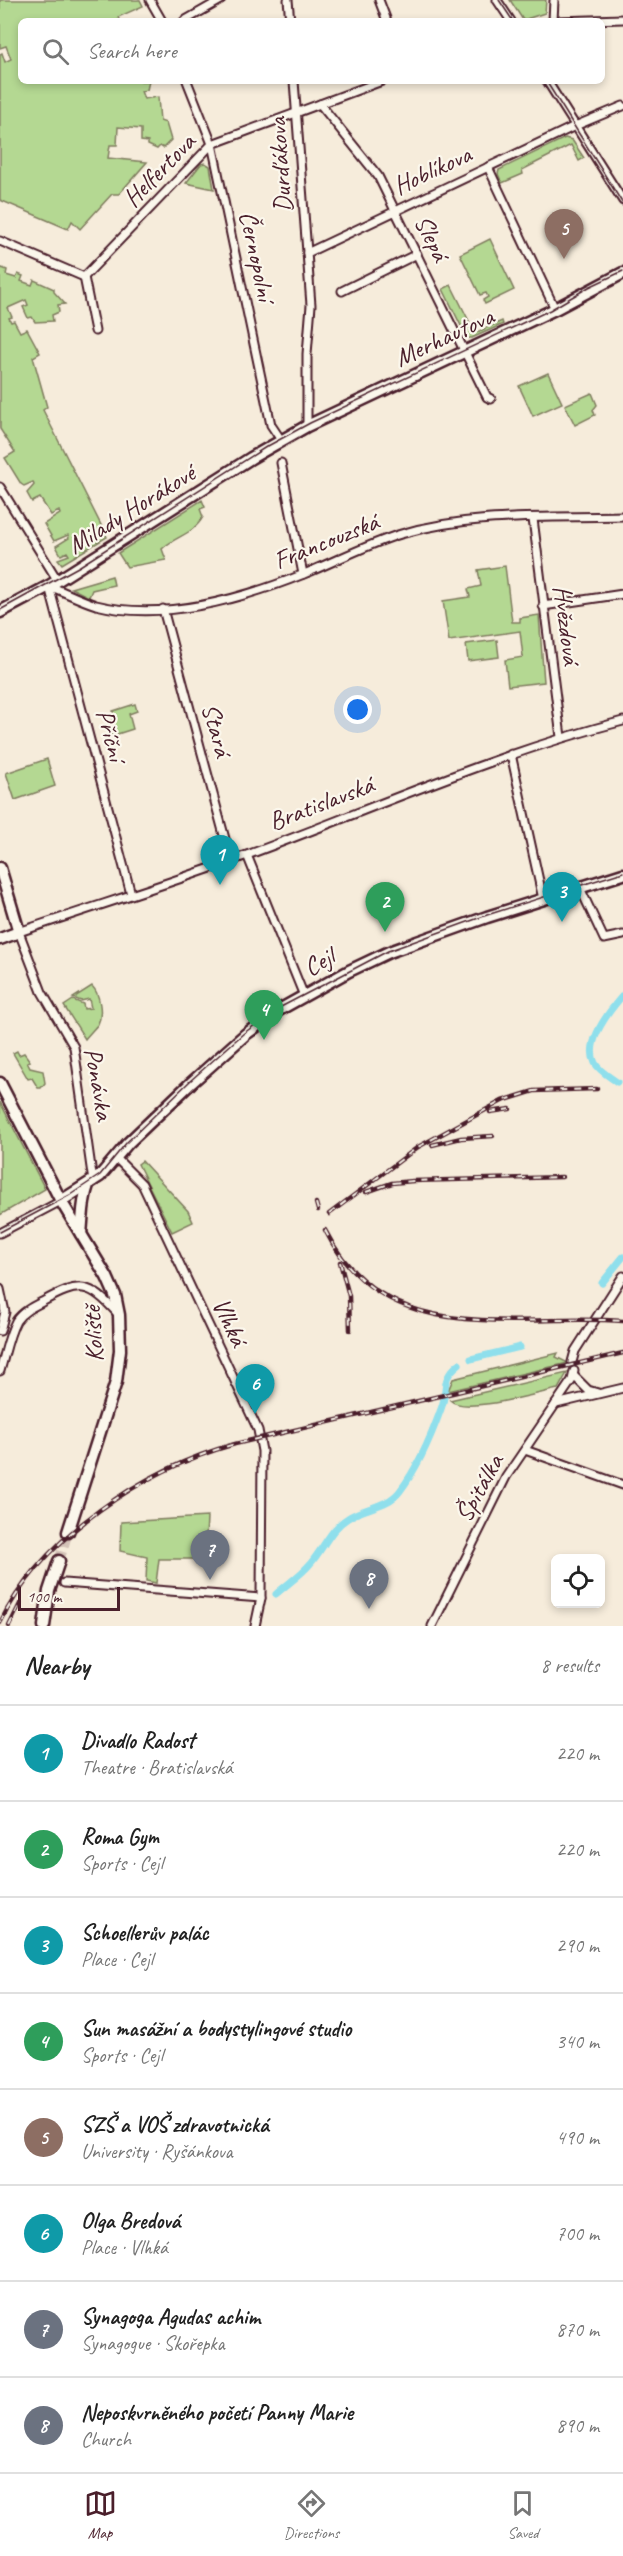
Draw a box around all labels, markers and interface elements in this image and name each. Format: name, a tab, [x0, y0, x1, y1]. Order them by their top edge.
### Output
search box	[18, 18, 605, 84]
icon: search	[39, 35, 72, 68]
text: Search here	[87, 37, 177, 65]
street label: Durďákova	[260, 115, 300, 214]
street label: Helfertova	[116, 125, 204, 214]
street label: Hoblíkova	[388, 137, 478, 202]
street label: Černopolní	[231, 208, 284, 309]
street label: Slepá	[407, 210, 458, 269]
pin: 5	[544, 210, 584, 259]
street label: Merhautova	[389, 299, 500, 374]
street label: Milady Horákové	[61, 455, 204, 561]
street label: Francouzská	[269, 504, 386, 577]
street label: Hvězdová	[546, 584, 589, 669]
your location	[343, 695, 372, 724]
street label: Stará	[194, 700, 241, 763]
street label: Příční	[88, 706, 135, 769]
street label: Bratislavská	[264, 767, 381, 838]
pin: 1	[200, 836, 240, 885]
pin: 3	[542, 872, 582, 922]
pin: 2	[366, 882, 404, 932]
street label: Cejl	[298, 938, 344, 984]
pin: 4	[244, 990, 284, 1040]
street label: Ponávka	[76, 1045, 122, 1124]
street label: Vlhká	[205, 1292, 257, 1354]
street label: Koliště	[75, 1302, 111, 1363]
pin: 6	[236, 1364, 274, 1414]
street label: Špitálka	[447, 1447, 512, 1528]
pin: 7	[190, 1530, 230, 1580]
map controls	[551, 1554, 605, 1608]
button: locate	[551, 1554, 605, 1608]
pin: 8	[350, 1560, 388, 1609]
scale bar	[18, 1584, 120, 1612]
text: 100 m	[27, 1587, 61, 1607]
text: Nearby	[24, 1649, 89, 1682]
text: 8 results	[540, 1653, 599, 1678]
text: Divadlo Radost	[81, 1727, 194, 1755]
text: 1	[39, 1741, 48, 1766]
text: 220 m	[556, 1741, 599, 1766]
text: Theatre · Bratislavská	[81, 1755, 233, 1780]
text: Roma Gym	[81, 1823, 159, 1851]
text: 2	[39, 1837, 48, 1862]
text: 220 m	[556, 1837, 599, 1862]
text: Sports · Cejl	[81, 1851, 163, 1876]
text: Schoellerův palác	[81, 1919, 208, 1947]
text: 3	[39, 1933, 48, 1958]
text: 290 m	[556, 1933, 599, 1958]
text: Place · Cejl	[81, 1947, 153, 1972]
text: Sun masážní a bodystylingové studio	[81, 2015, 351, 2043]
text: 4	[39, 2029, 48, 2054]
text: 340 m	[556, 2029, 599, 2054]
text: Sports · Cejl	[81, 2043, 163, 2068]
text: SZŠ a VOŠ zdravotnická	[81, 2111, 269, 2139]
text: 5	[39, 2125, 48, 2150]
text: 490 m	[556, 2125, 599, 2150]
text: University · Ryšánkova	[81, 2139, 232, 2164]
text: Olga Bredová	[81, 2207, 180, 2235]
text: 6	[39, 2221, 48, 2246]
text: 700 m	[556, 2221, 599, 2246]
text: Place · Vlhká	[81, 2235, 168, 2260]
text: Synagoga Agudas achim	[81, 2303, 260, 2331]
text: 7	[39, 2317, 48, 2342]
text: 870 m	[556, 2317, 599, 2342]
text: Synagogue · Skořepka	[81, 2331, 225, 2356]
text: Neposkvrněného početí Panny Marie	[81, 2399, 353, 2427]
text: 8	[39, 2413, 48, 2438]
text: 890 m	[556, 2413, 599, 2438]
text: Church	[81, 2427, 131, 2452]
tab: Map	[84, 2487, 117, 2543]
tab: Directions	[284, 2487, 339, 2543]
tab: Saved	[506, 2487, 539, 2543]

